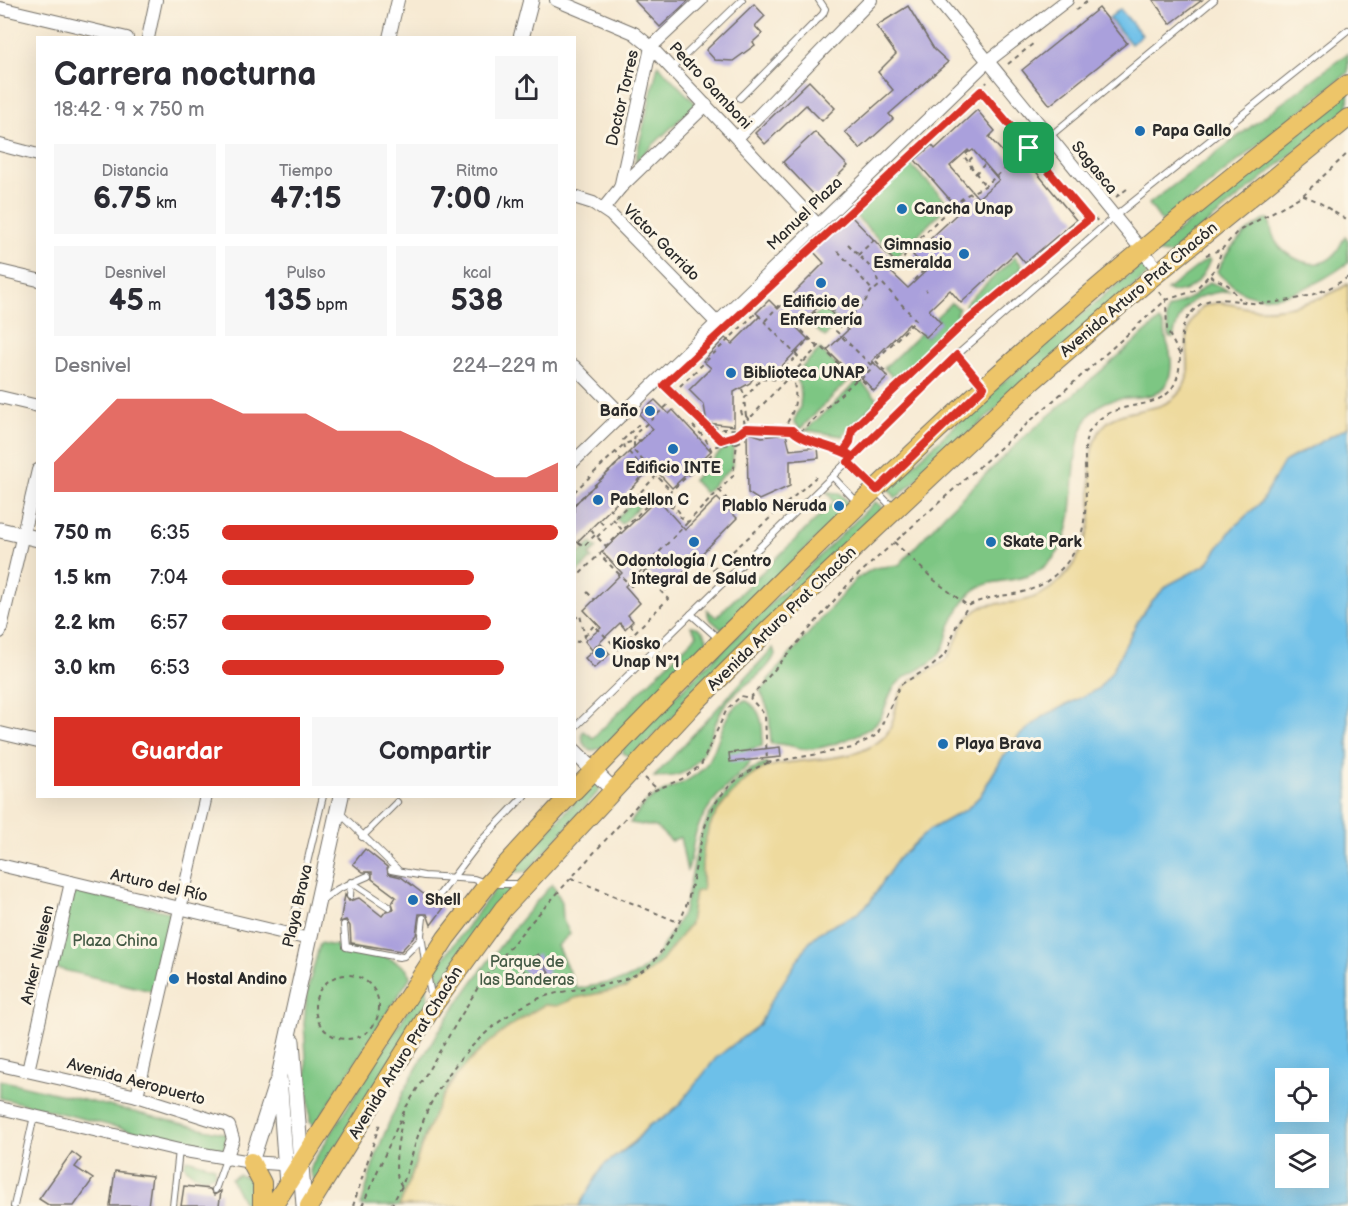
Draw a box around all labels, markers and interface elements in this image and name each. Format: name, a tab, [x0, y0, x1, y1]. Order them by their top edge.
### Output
street label: Pedro Gamboni	[665, 38, 755, 134]
street label: Doctor Torres	[603, 48, 643, 148]
text: Carrera nocturna	[54, 55, 316, 95]
button: share	[495, 56, 558, 119]
text: 18:42 · 9 × 750 m	[54, 98, 205, 122]
pin	[1003, 122, 1054, 173]
place label: Papa Gallo	[1152, 122, 1231, 141]
marker: Papa Gallo	[1133, 124, 1147, 138]
icon: arrive	[1012, 131, 1045, 164]
street label: Sagasca	[1067, 138, 1121, 198]
text: Distancia	[101, 162, 169, 181]
text: Tiempo	[279, 162, 333, 181]
text: Ritmo	[456, 162, 498, 181]
street label: Manuel Plaza	[763, 173, 847, 255]
text: 6.75	[93, 181, 152, 217]
text: 47:15	[270, 181, 342, 217]
text: 7:00	[430, 181, 491, 217]
text: km	[152, 194, 177, 213]
text: /km	[491, 194, 524, 213]
place label: Cancha Unap	[914, 200, 1013, 219]
street label: Víctor Garrido	[619, 201, 703, 285]
marker: Cancha Unap	[895, 202, 909, 216]
street label: Avenida Arturo Prat Chacón	[1056, 219, 1222, 361]
place label: Gimnasio Esmeralda	[873, 236, 952, 273]
marker: Gimnasio Esmeralda	[957, 247, 971, 261]
text: Desnivel	[104, 264, 166, 283]
text: Pulso	[286, 264, 326, 283]
text: kcal	[463, 264, 491, 283]
marker: Edificio de Enfermería	[814, 276, 828, 290]
text: 45	[109, 283, 144, 319]
text: 135	[264, 283, 312, 319]
text: 538	[451, 283, 503, 319]
place label: Edificio de Enfermería	[780, 293, 862, 330]
text: m	[144, 296, 161, 315]
text: bpm	[312, 296, 348, 315]
text: Desnivel	[54, 354, 131, 378]
text: 224–229 m	[452, 354, 558, 378]
place label: Biblioteca UNAP	[743, 364, 864, 383]
marker: Biblioteca UNAP	[724, 366, 738, 380]
place label: Baño	[599, 402, 638, 421]
marker: Baño	[643, 404, 657, 418]
marker: Edificio INTE	[666, 442, 680, 456]
place label: Edificio INTE	[625, 459, 721, 478]
place label: Pabellon C	[610, 491, 689, 510]
marker: Pabellon C	[591, 493, 605, 507]
place label: Plablo Neruda	[722, 497, 827, 516]
marker: Plablo Neruda	[832, 499, 846, 513]
text: 750 m	[54, 521, 112, 545]
text: 6:35	[150, 521, 190, 545]
place label: Skate Park	[1003, 533, 1082, 552]
marker: Odontología / Centro Integral de Salud	[687, 535, 701, 549]
marker: Skate Park	[984, 535, 998, 549]
street label: Avenida Arturo Prat Chacón	[704, 543, 860, 695]
place label: Odontología / Centro Integral de Salud	[617, 552, 771, 589]
text: 1.5 km	[54, 566, 111, 590]
text: 7:04	[150, 566, 188, 590]
text: 2.2 km	[54, 611, 115, 635]
text: 6:57	[150, 611, 188, 635]
place label: Kiosko Unap N°1	[612, 635, 680, 672]
marker: Kiosko Unap N°1	[593, 646, 607, 660]
text: 3.0 km	[54, 656, 115, 680]
text: 6:53	[150, 656, 190, 680]
button: Guardar	[54, 717, 300, 786]
button: Compartir	[312, 717, 558, 786]
place label: Playa Brava	[955, 735, 1042, 754]
marker: Playa Brava	[936, 737, 950, 751]
street label: Playa Brava	[279, 863, 317, 949]
street label: Arturo del Río	[109, 866, 209, 906]
place label: Shell	[425, 891, 461, 910]
marker: Shell	[406, 893, 420, 907]
street label: Anker Nielsen	[17, 904, 59, 1006]
park label: Plaza China	[72, 932, 158, 951]
park label: Parque de las Banderas	[480, 953, 575, 990]
street label: Avenida Arturo Prat Chacón	[345, 963, 467, 1143]
place label: Hostal Andino	[186, 970, 287, 989]
marker: Hostal Andino	[167, 972, 181, 986]
street label: Avenida Aeropuerto	[65, 1054, 207, 1110]
map controls	[1275, 1068, 1329, 1188]
button: locate	[1275, 1068, 1329, 1122]
button: layers	[1275, 1134, 1329, 1188]

